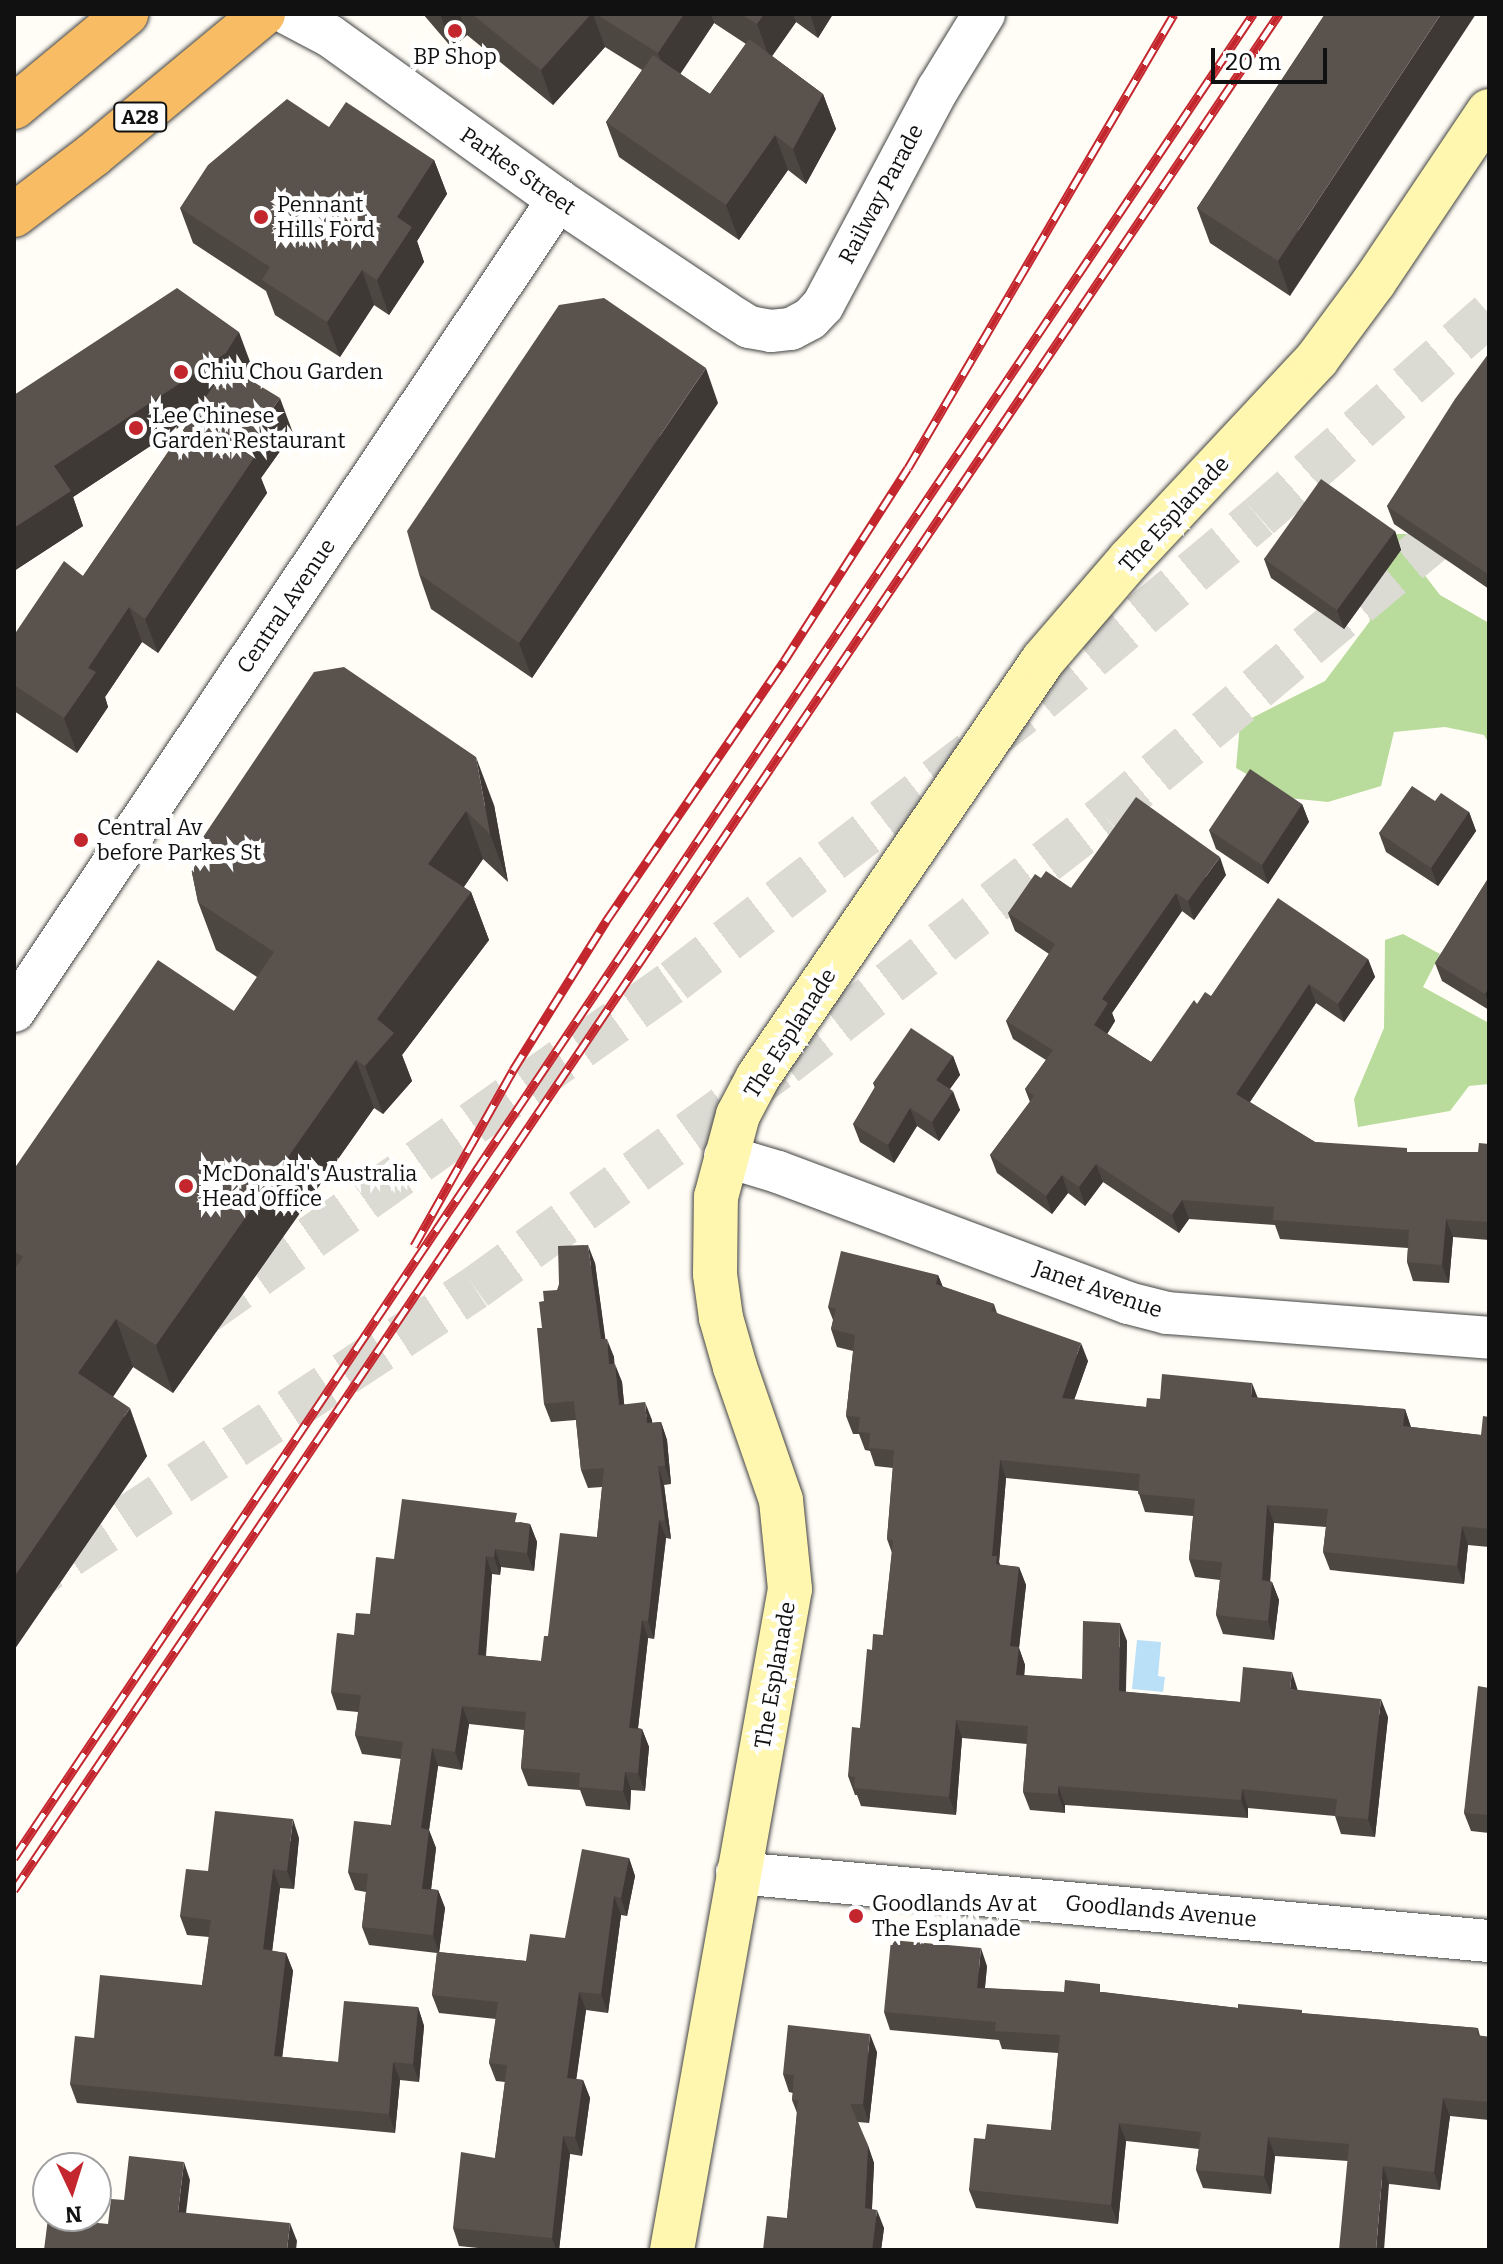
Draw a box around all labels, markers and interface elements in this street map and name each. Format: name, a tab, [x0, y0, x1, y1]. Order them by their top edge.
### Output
marker: BP Shop	[446, 22, 464, 40]
scale bar	[1215, 32, 1331, 82]
place label: BP Shop	[413, 44, 497, 70]
text: 20 m	[1225, 48, 1281, 76]
road number: A28	[112, 101, 168, 133]
street label: Railway Parade	[833, 120, 929, 268]
street label: Parkes Street	[455, 122, 581, 220]
place label: Pennant Hills Ford	[277, 191, 375, 242]
marker: Pennant Hills Ford	[252, 208, 270, 226]
place label: Chiu Chou Garden	[197, 359, 383, 385]
marker: Chiu Chou Garden	[172, 363, 190, 381]
place label: Lee Chinese Garden Restaurant	[152, 402, 346, 454]
marker: Lee Chinese Garden Restaurant	[127, 419, 145, 437]
street label: The Esplanade	[1114, 451, 1234, 577]
street label: Central Avenue	[231, 534, 341, 678]
place label: Central Av before Parkes St	[97, 814, 261, 866]
marker: Central Av before Parkes St	[72, 831, 90, 849]
street label: The Esplanade	[738, 963, 842, 1103]
place label: McDonald's Australia Head Office	[202, 1160, 417, 1212]
marker: McDonald's Australia Head Office	[177, 1177, 195, 1195]
street label: Janet Avenue	[1030, 1255, 1166, 1323]
street label: The Esplanade	[749, 1599, 801, 1751]
street label: Goodlands Avenue	[1064, 1889, 1258, 1933]
place label: Goodlands Av at The Esplanade	[872, 1890, 1037, 1942]
marker: Goodlands Av at The Esplanade	[847, 1907, 865, 1925]
north arrow	[32, 2152, 112, 2232]
text: N	[64, 2200, 83, 2229]

